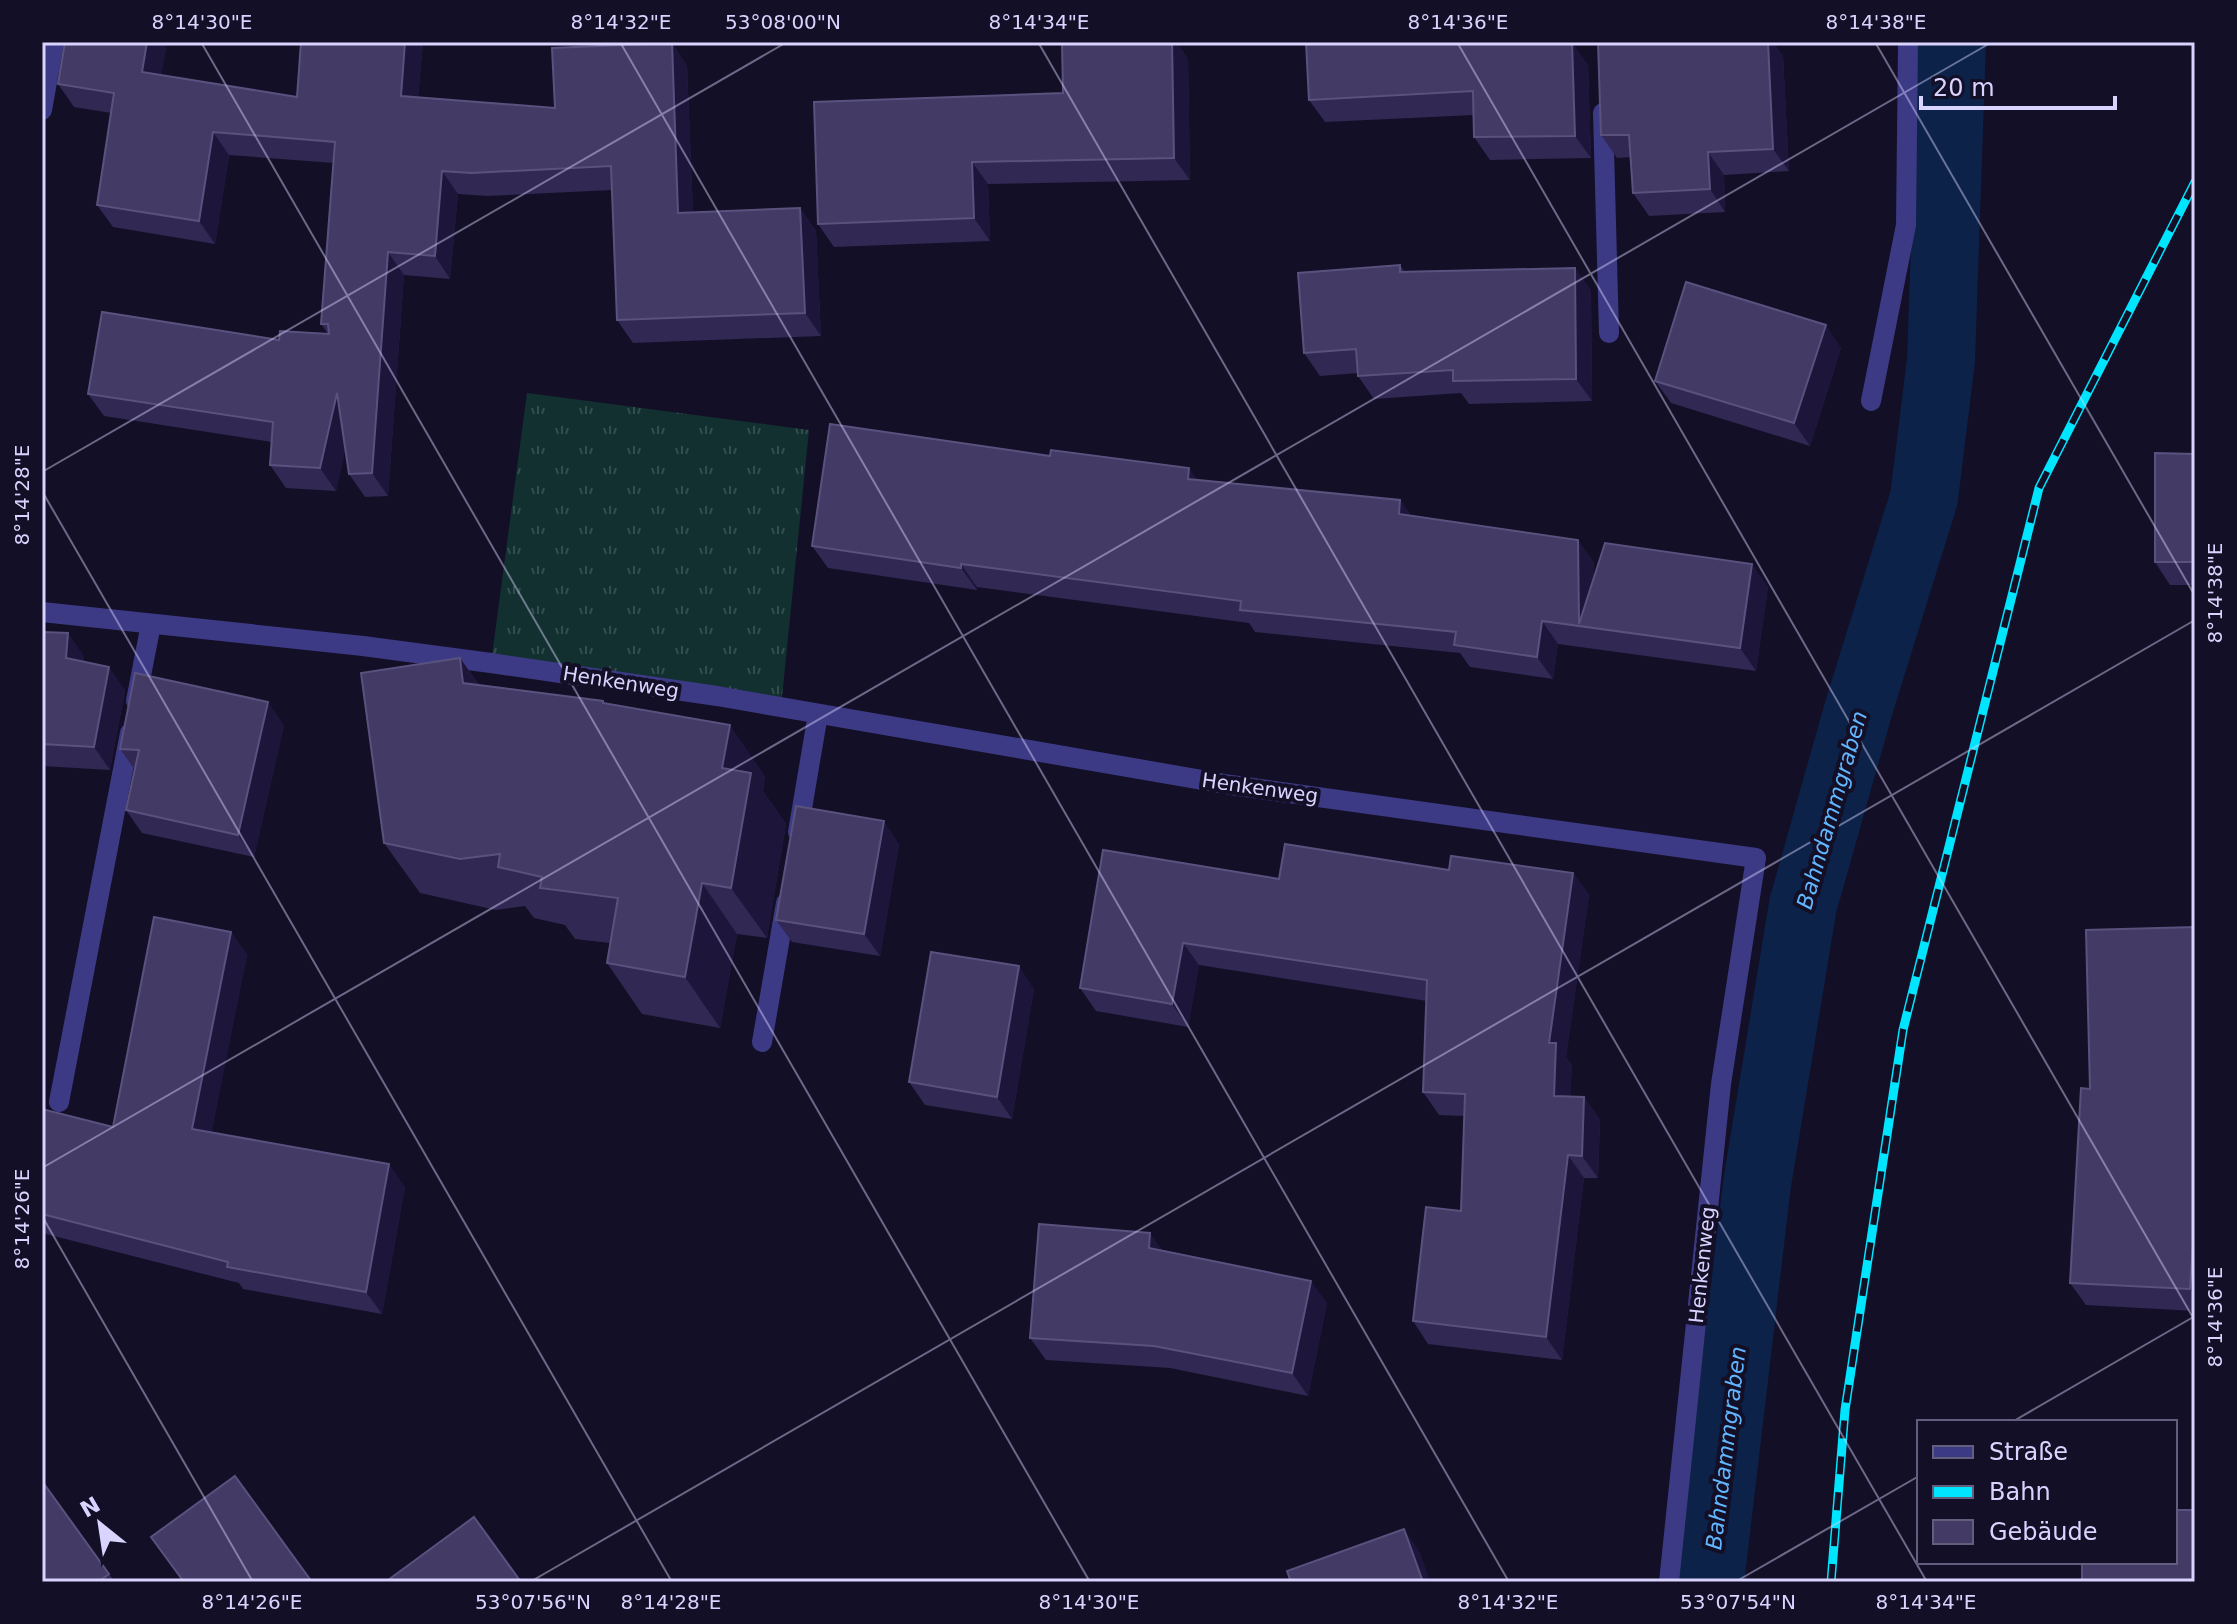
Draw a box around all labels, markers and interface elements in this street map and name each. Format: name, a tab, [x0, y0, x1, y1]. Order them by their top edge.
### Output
text: 8°14'30"E	[152, 10, 252, 34]
text: 8°14'32"E	[571, 10, 671, 34]
text: 53°08'00"N	[725, 10, 841, 34]
text: 8°14'34"E	[989, 10, 1089, 34]
text: 8°14'36"E	[1408, 10, 1508, 34]
text: 8°14'38"E	[1826, 10, 1926, 34]
scale bar	[1921, 60, 2115, 110]
text: 20 m	[1933, 74, 1995, 102]
text: 8°14'28"E	[10, 445, 34, 545]
text: 8°14'38"E	[2203, 543, 2227, 643]
street label: Henkenweg	[561, 661, 681, 703]
water label: Bahndammgraben	[1792, 708, 1872, 912]
street label: Henkenweg	[1200, 768, 1320, 808]
text: 8°14'26"E	[10, 1169, 34, 1269]
street label: Henkenweg	[1684, 1205, 1720, 1325]
text: 8°14'36"E	[2203, 1267, 2227, 1367]
water label: Bahndammgraben	[1701, 1345, 1751, 1551]
legend	[1917, 1420, 2177, 1564]
text: Straße	[1989, 1438, 2068, 1466]
text: Bahn	[1989, 1478, 2051, 1506]
north arrow	[60, 1484, 140, 1564]
text: N	[76, 1492, 104, 1523]
text: Gebäude	[1989, 1518, 2098, 1546]
text: 8°14'26"E	[202, 1590, 302, 1614]
text: 53°07'56"N	[475, 1590, 591, 1614]
text: 8°14'28"E	[621, 1590, 721, 1614]
text: 8°14'30"E	[1039, 1590, 1139, 1614]
text: 8°14'32"E	[1458, 1590, 1558, 1614]
text: 53°07'54"N	[1680, 1590, 1796, 1614]
text: 8°14'34"E	[1876, 1590, 1976, 1614]

